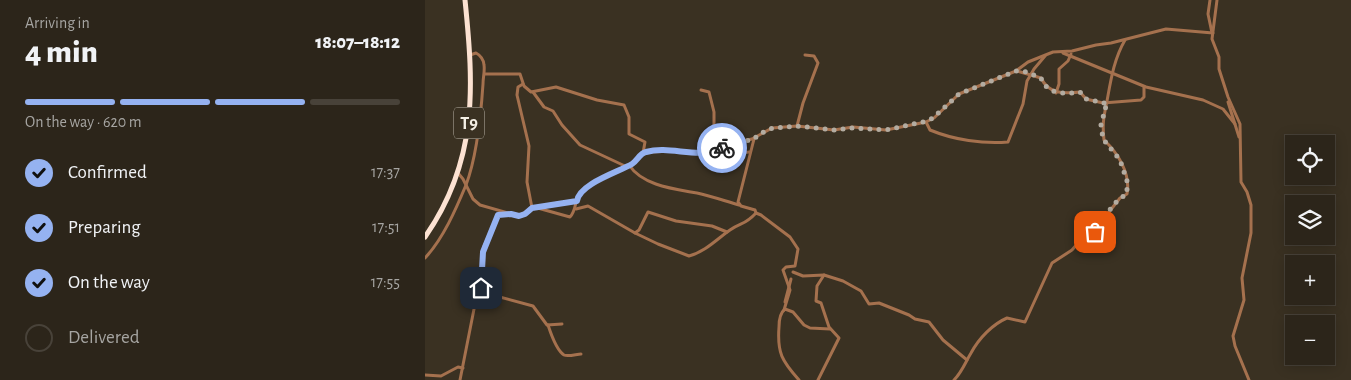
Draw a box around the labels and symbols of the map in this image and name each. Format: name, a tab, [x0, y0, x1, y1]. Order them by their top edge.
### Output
road number: T9	[454, 108, 484, 138]
courier	[697, 123, 747, 173]
pin	[1074, 211, 1116, 253]
pin	[460, 267, 502, 309]

